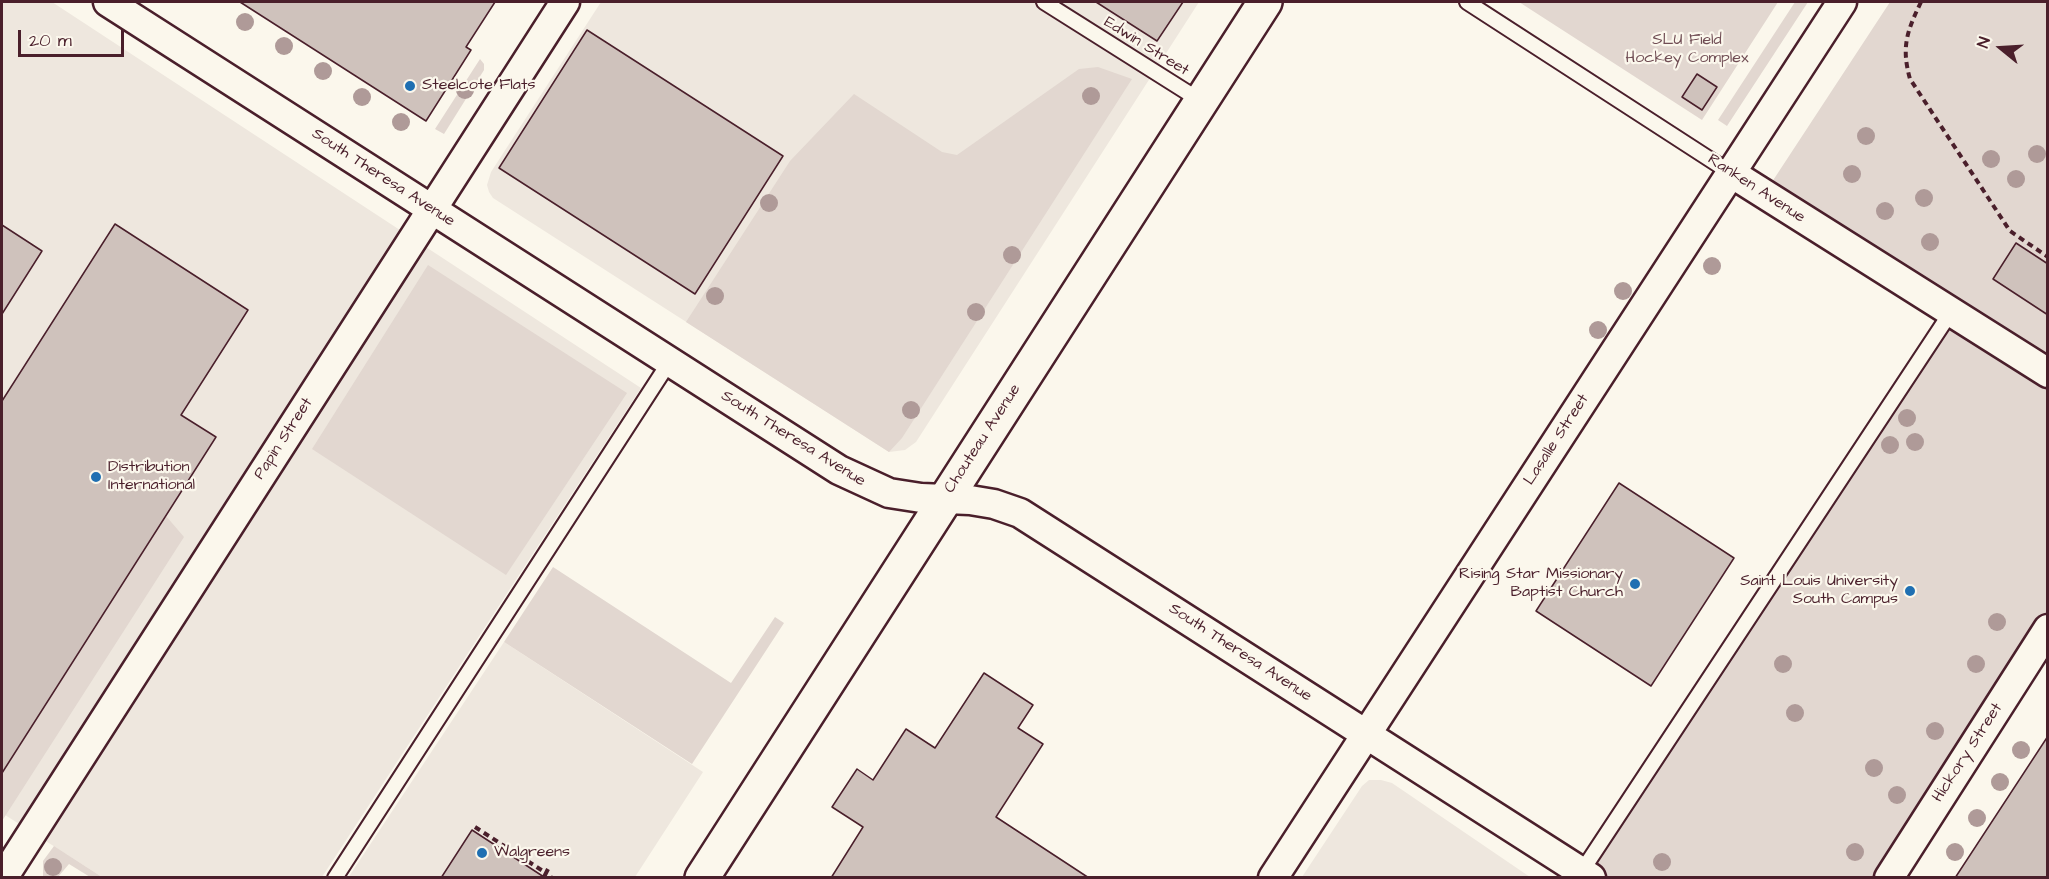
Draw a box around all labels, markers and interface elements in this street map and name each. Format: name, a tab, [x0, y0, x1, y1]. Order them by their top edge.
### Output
street label: Edwin Street	[1100, 13, 1192, 81]
scale bar	[21, 18, 128, 56]
north arrow	[1971, 18, 2031, 78]
text: 20 m	[29, 28, 72, 53]
park label: SLU Field Hockey Complex	[1626, 31, 1748, 69]
text: N	[1972, 34, 1996, 51]
place label: Steelcote Flats	[422, 76, 535, 96]
marker: Steelcote Flats	[403, 79, 417, 93]
street label: South Theresa Avenue	[308, 125, 458, 231]
street label: Ranken Avenue	[1704, 150, 1808, 228]
street label: Chouteau Avenue	[941, 381, 1025, 497]
street label: South Theresa Avenue	[717, 387, 869, 491]
street label: Lasalle Street	[1520, 391, 1594, 489]
street label: Papin Street	[251, 395, 317, 483]
place label: Distribution International	[108, 458, 195, 496]
marker: Distribution International	[89, 470, 103, 484]
place label: Rising Star Missionary Baptist Church	[1459, 565, 1623, 603]
place label: Saint Louis University South Campus	[1740, 572, 1898, 610]
marker: Rising Star Missionary Baptist Church	[1628, 577, 1642, 591]
marker: Saint Louis University South Campus	[1903, 584, 1917, 598]
street label: South Theresa Avenue	[1165, 600, 1315, 706]
street label: Hickory Street	[1929, 700, 2007, 806]
place label: Walgreens	[494, 843, 570, 863]
marker: Walgreens	[475, 846, 489, 860]

